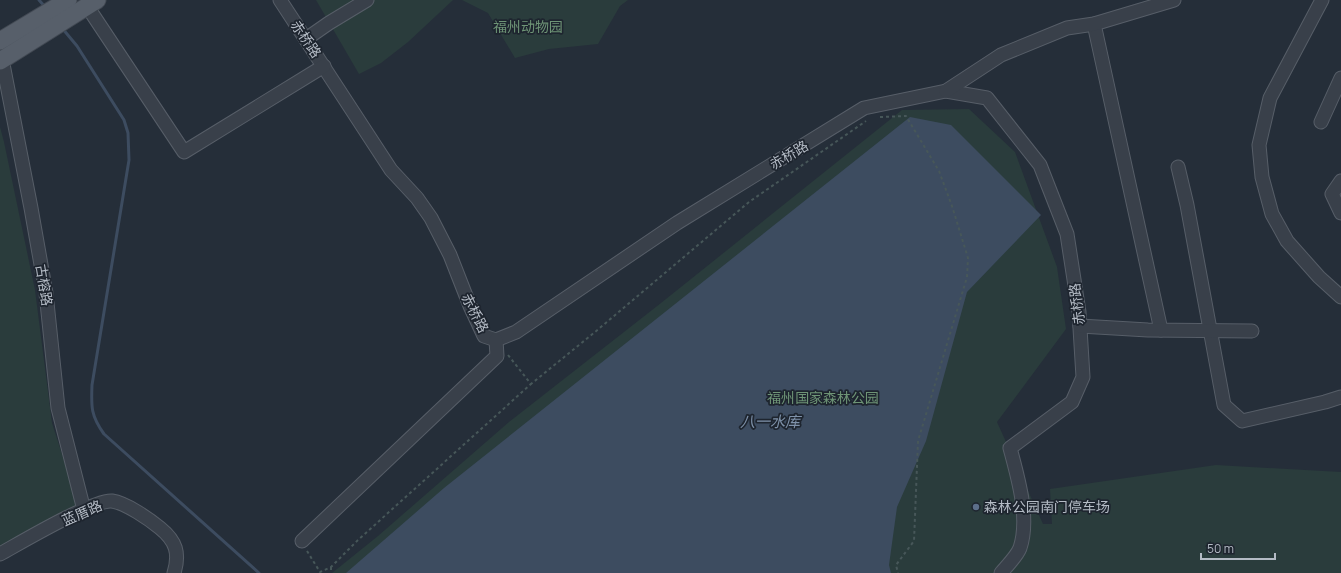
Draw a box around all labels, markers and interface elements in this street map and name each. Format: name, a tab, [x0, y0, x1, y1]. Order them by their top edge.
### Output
street label: 赤桥路	[287, 16, 326, 61]
park label: 福州动物园	[493, 17, 563, 36]
street label: 赤桥路	[766, 136, 812, 174]
street label: 古榕路	[32, 263, 57, 307]
street label: 赤桥路	[1065, 282, 1088, 326]
street label: 赤桥路	[457, 290, 493, 336]
park label: 福州国家森林公园	[767, 388, 879, 407]
water label: 八一水库	[740, 411, 803, 432]
street label: 蓝厝路	[59, 495, 105, 530]
place label: 森林公园南门停车场	[984, 497, 1110, 516]
marker: 森林公园南门停车场	[971, 502, 981, 512]
scale bar	[1201, 535, 1275, 561]
text: 50 m	[1207, 540, 1234, 557]

